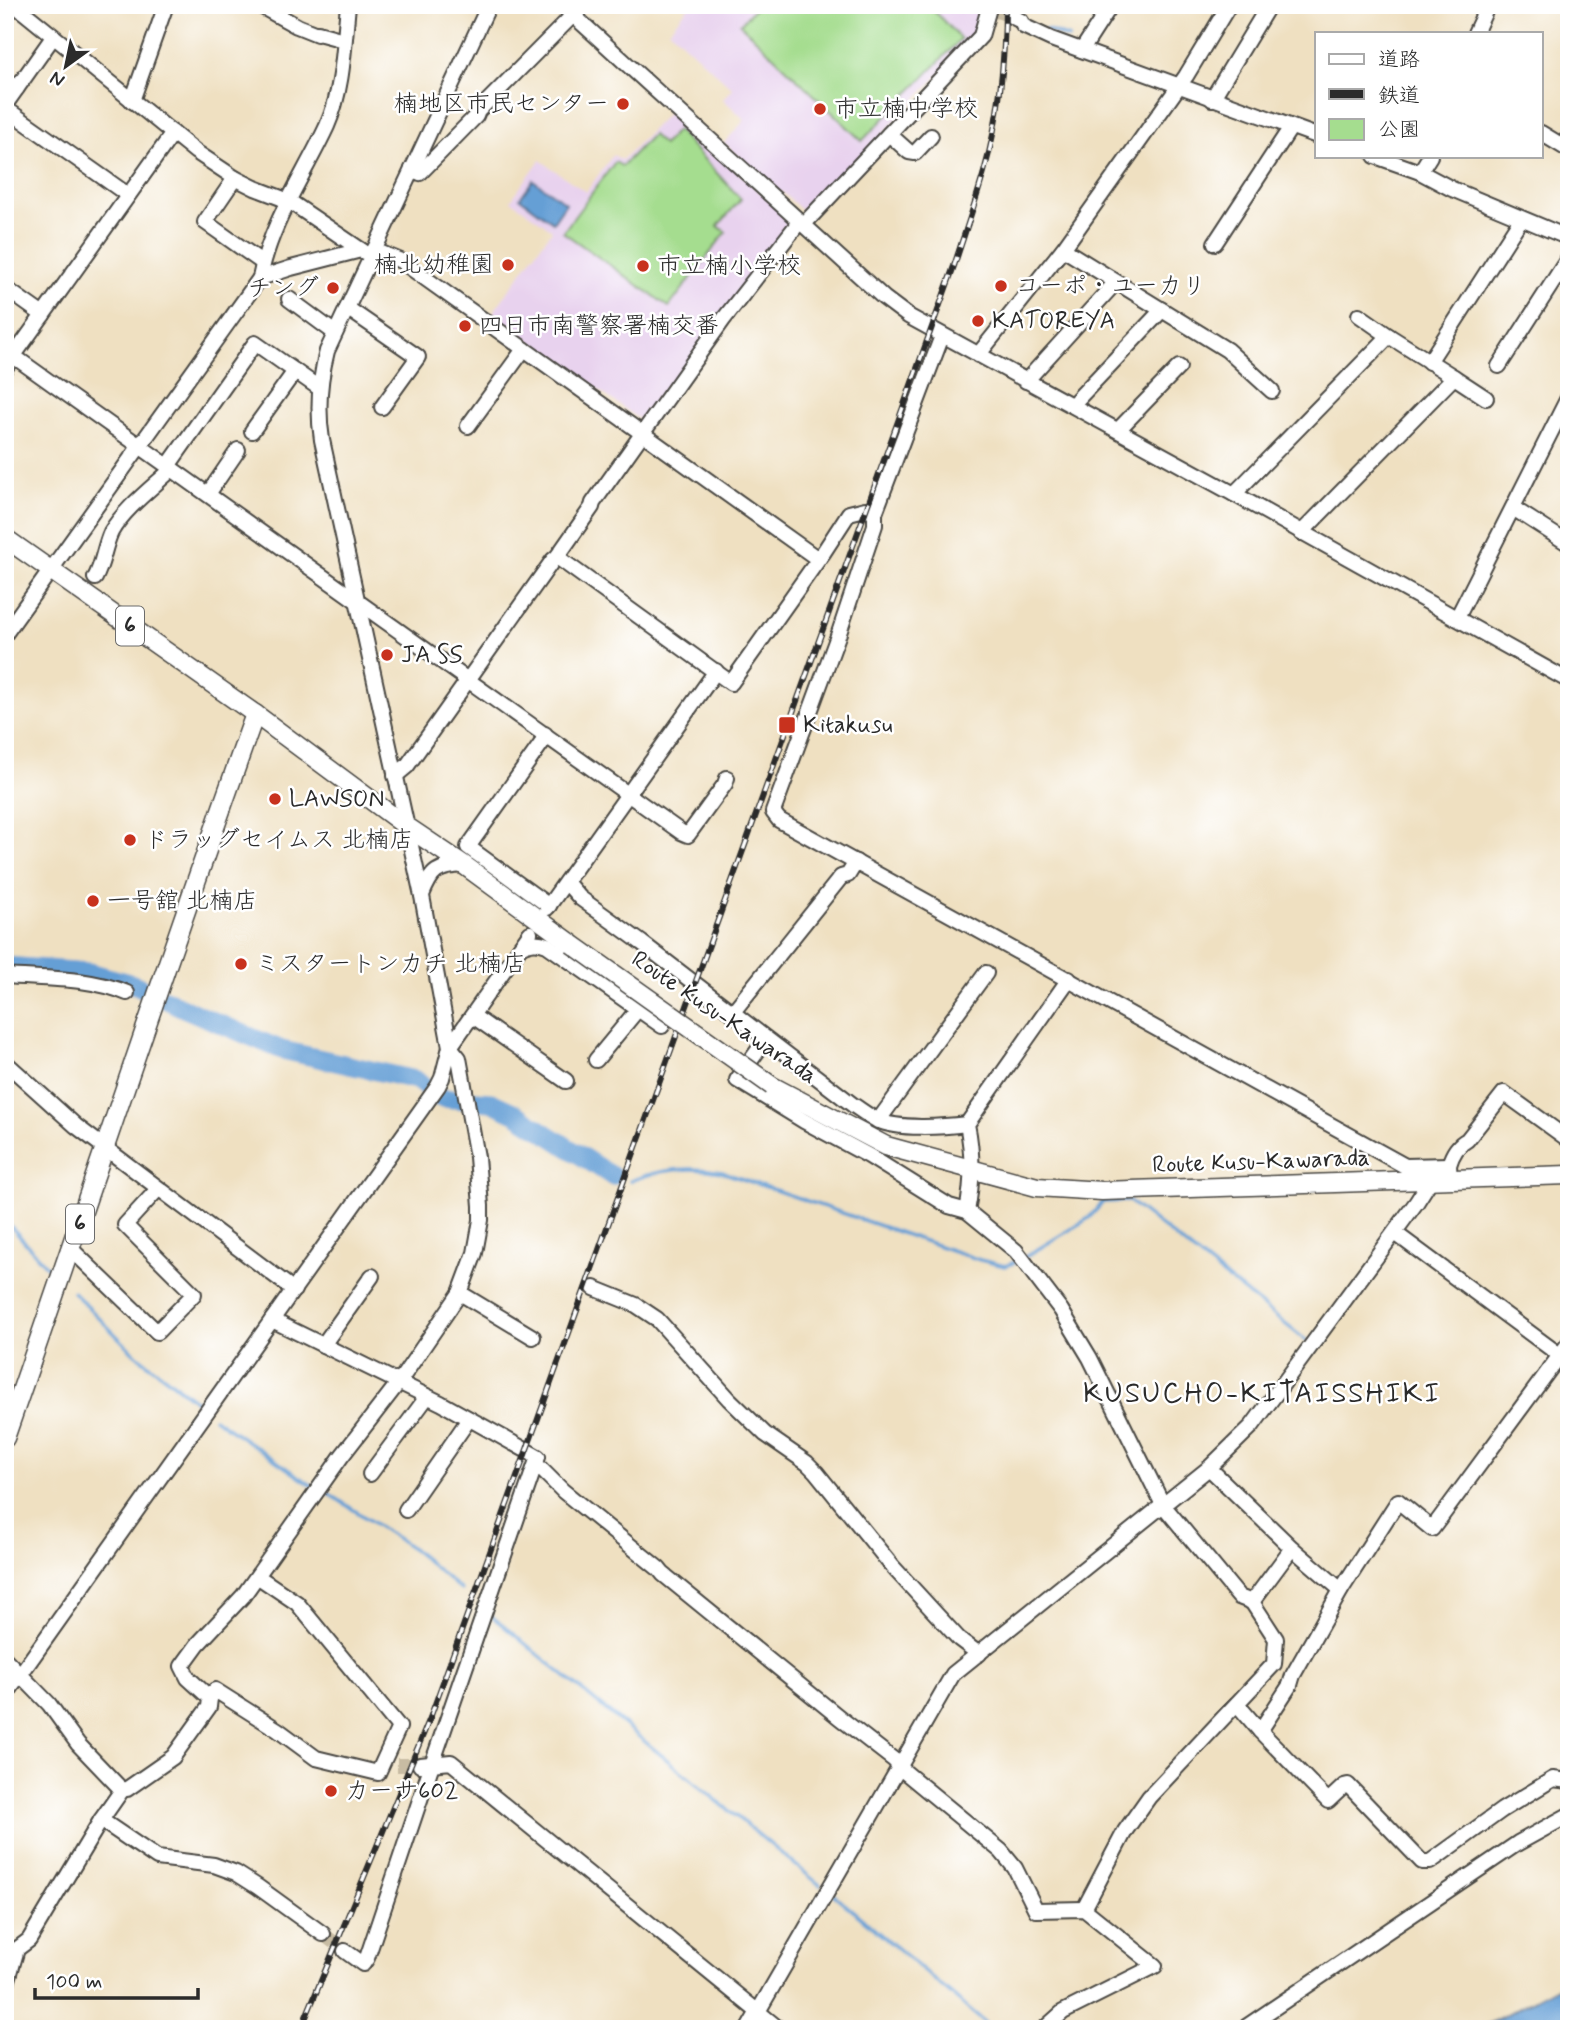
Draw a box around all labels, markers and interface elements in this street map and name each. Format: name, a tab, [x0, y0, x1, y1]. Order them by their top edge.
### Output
north arrow	[32, 32, 102, 102]
legend	[1315, 32, 1542, 158]
text: 道路	[1378, 46, 1420, 74]
text: N	[45, 65, 70, 93]
text: 鉄道	[1378, 82, 1420, 110]
place label: 楠地区市民センター	[394, 89, 609, 120]
place label: 市立楠中学校	[834, 94, 978, 125]
marker: 楠地区市民センター	[615, 96, 631, 112]
marker: 市立楠中学校	[812, 101, 828, 117]
text: 公園	[1378, 116, 1420, 144]
place label: 楠北幼稚園	[374, 250, 494, 281]
place label: 市立楠小学校	[657, 251, 801, 282]
marker: 楠北幼稚園	[500, 257, 516, 273]
marker: 市立楠小学校	[635, 258, 651, 274]
place label: コーポ・ユーカリ	[1015, 271, 1206, 302]
place label: チング	[247, 273, 319, 304]
marker: コーポ・ユーカリ	[993, 278, 1009, 294]
marker: チング	[325, 280, 341, 296]
place label: KATOREYA	[992, 306, 1115, 337]
place label: 四日市南警察署楠交番	[479, 311, 719, 342]
marker: KATOREYA	[970, 313, 986, 329]
marker: 四日市南警察署楠交番	[457, 318, 473, 334]
road number: 6	[116, 606, 144, 646]
place label: JA SS	[401, 640, 463, 671]
marker: JA SS	[379, 647, 395, 663]
place label: Kitakusu	[803, 710, 893, 741]
marker: Kitakusu	[777, 715, 797, 735]
place label: LAWSON	[289, 784, 385, 815]
marker: LAWSON	[267, 791, 283, 807]
place label: ドラッグセイムス 北楠店	[144, 825, 414, 856]
marker: ドラッグセイムス 北楠店	[122, 832, 138, 848]
place label: 一号舘 北楠店	[107, 886, 257, 917]
marker: 一号舘 北楠店	[85, 893, 101, 909]
street label: Route Kusu-Kawarada	[625, 944, 823, 1092]
place label: ミスタートンカチ 北楠店	[255, 949, 526, 980]
marker: ミスタートンカチ 北楠店	[233, 956, 249, 972]
street label: Route Kusu-Kawarada	[1152, 1143, 1370, 1181]
road number: 6	[66, 1204, 94, 1244]
district label: KUSUCHO-KITAISSHIKI	[1083, 1376, 1441, 1413]
place label: カーサ602	[345, 1776, 458, 1807]
marker: カーサ602	[323, 1783, 339, 1799]
scale bar	[35, 1957, 198, 2001]
text: 100 m	[46, 1968, 102, 1996]

